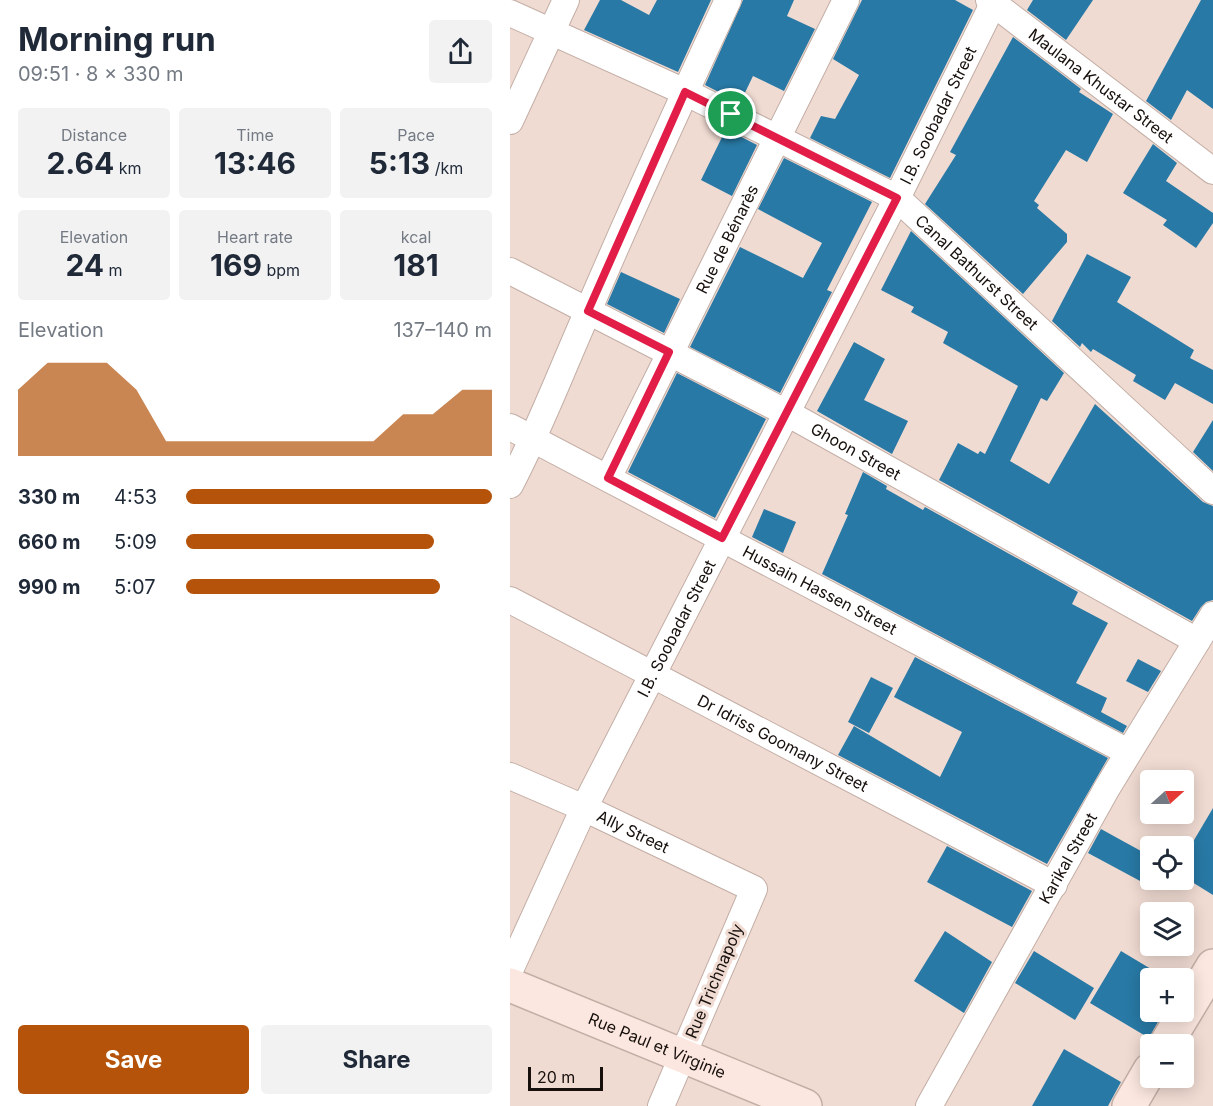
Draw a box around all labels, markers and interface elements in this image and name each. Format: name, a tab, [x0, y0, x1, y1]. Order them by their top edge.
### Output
text: Morning run	[18, 19, 216, 59]
button: share	[429, 20, 492, 83]
street label: Maulana Khustar Street	[1025, 24, 1177, 147]
street label: I.B. Soobadar Street	[895, 43, 980, 188]
text: 09:51 · 8 × 330 m	[18, 62, 183, 86]
pin	[705, 88, 756, 139]
icon: arrive	[714, 97, 747, 130]
text: Distance	[61, 125, 127, 145]
text: Time	[236, 125, 274, 145]
text: Pace	[397, 125, 435, 145]
text: 2.64	[46, 145, 114, 181]
text: 13:46	[214, 145, 296, 181]
text: 5:13	[369, 145, 430, 181]
text: km	[114, 158, 142, 178]
text: /km	[430, 158, 463, 178]
street label: Rue de Bénarès	[692, 181, 762, 297]
street label: Canal Bathurst Street	[911, 210, 1043, 334]
text: Elevation	[60, 227, 128, 247]
text: Heart rate	[217, 227, 293, 247]
text: kcal	[401, 227, 431, 247]
text: 24	[65, 247, 104, 283]
text: 169	[210, 247, 262, 283]
text: 181	[393, 247, 439, 283]
text: m	[104, 260, 123, 280]
text: bpm	[262, 260, 300, 280]
text: Elevation	[18, 318, 104, 342]
text: 137–140 m	[393, 318, 492, 342]
street label: Ghoon Street	[807, 418, 904, 484]
text: 330 m	[18, 485, 80, 509]
text: 4:53	[114, 485, 157, 509]
text: 660 m	[18, 530, 80, 554]
text: 5:09	[114, 530, 157, 554]
street label: Hussain Hassen Street	[739, 541, 900, 639]
street label: I.B. Soobadar Street	[633, 556, 720, 700]
text: 990 m	[18, 575, 80, 599]
text: 5:07	[114, 575, 155, 599]
street label: Dr Idriss Goomany Street	[694, 690, 872, 796]
north arrow	[1140, 770, 1194, 824]
map controls	[1140, 770, 1194, 1088]
street label: Ally Street	[594, 806, 672, 857]
street label: Karikal Street	[1034, 809, 1101, 907]
button: locate	[1140, 836, 1194, 890]
button: layers	[1140, 902, 1194, 956]
street label: Rue Trichnapoly	[681, 921, 747, 1041]
button: +	[1140, 968, 1194, 1022]
street label: Rue Paul et Virginie	[585, 1008, 729, 1082]
button: Save	[18, 1025, 249, 1094]
button: Share	[261, 1025, 492, 1094]
button: −	[1140, 1034, 1194, 1088]
scale bar	[528, 1064, 603, 1092]
text: 20 m	[537, 1067, 575, 1087]

